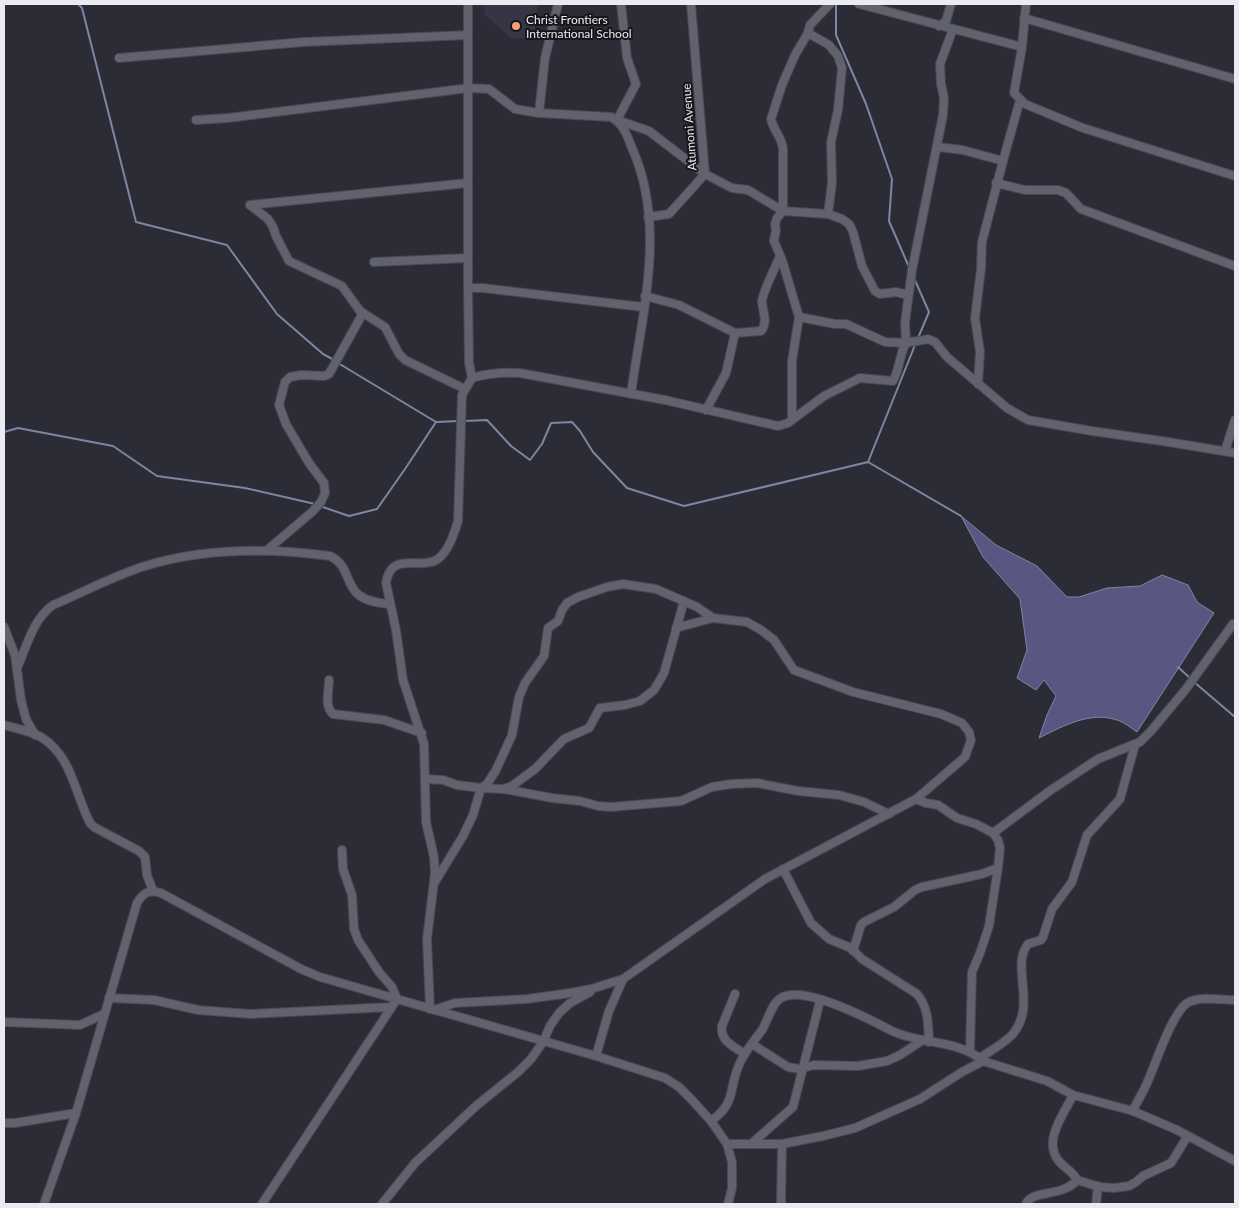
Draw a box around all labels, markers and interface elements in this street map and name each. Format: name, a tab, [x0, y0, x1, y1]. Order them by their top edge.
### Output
place label: Christ Frontiers International School	[526, 12, 632, 41]
marker: Christ Frontiers International School	[510, 20, 522, 32]
street label: Atumoni Avenue	[678, 83, 700, 171]

